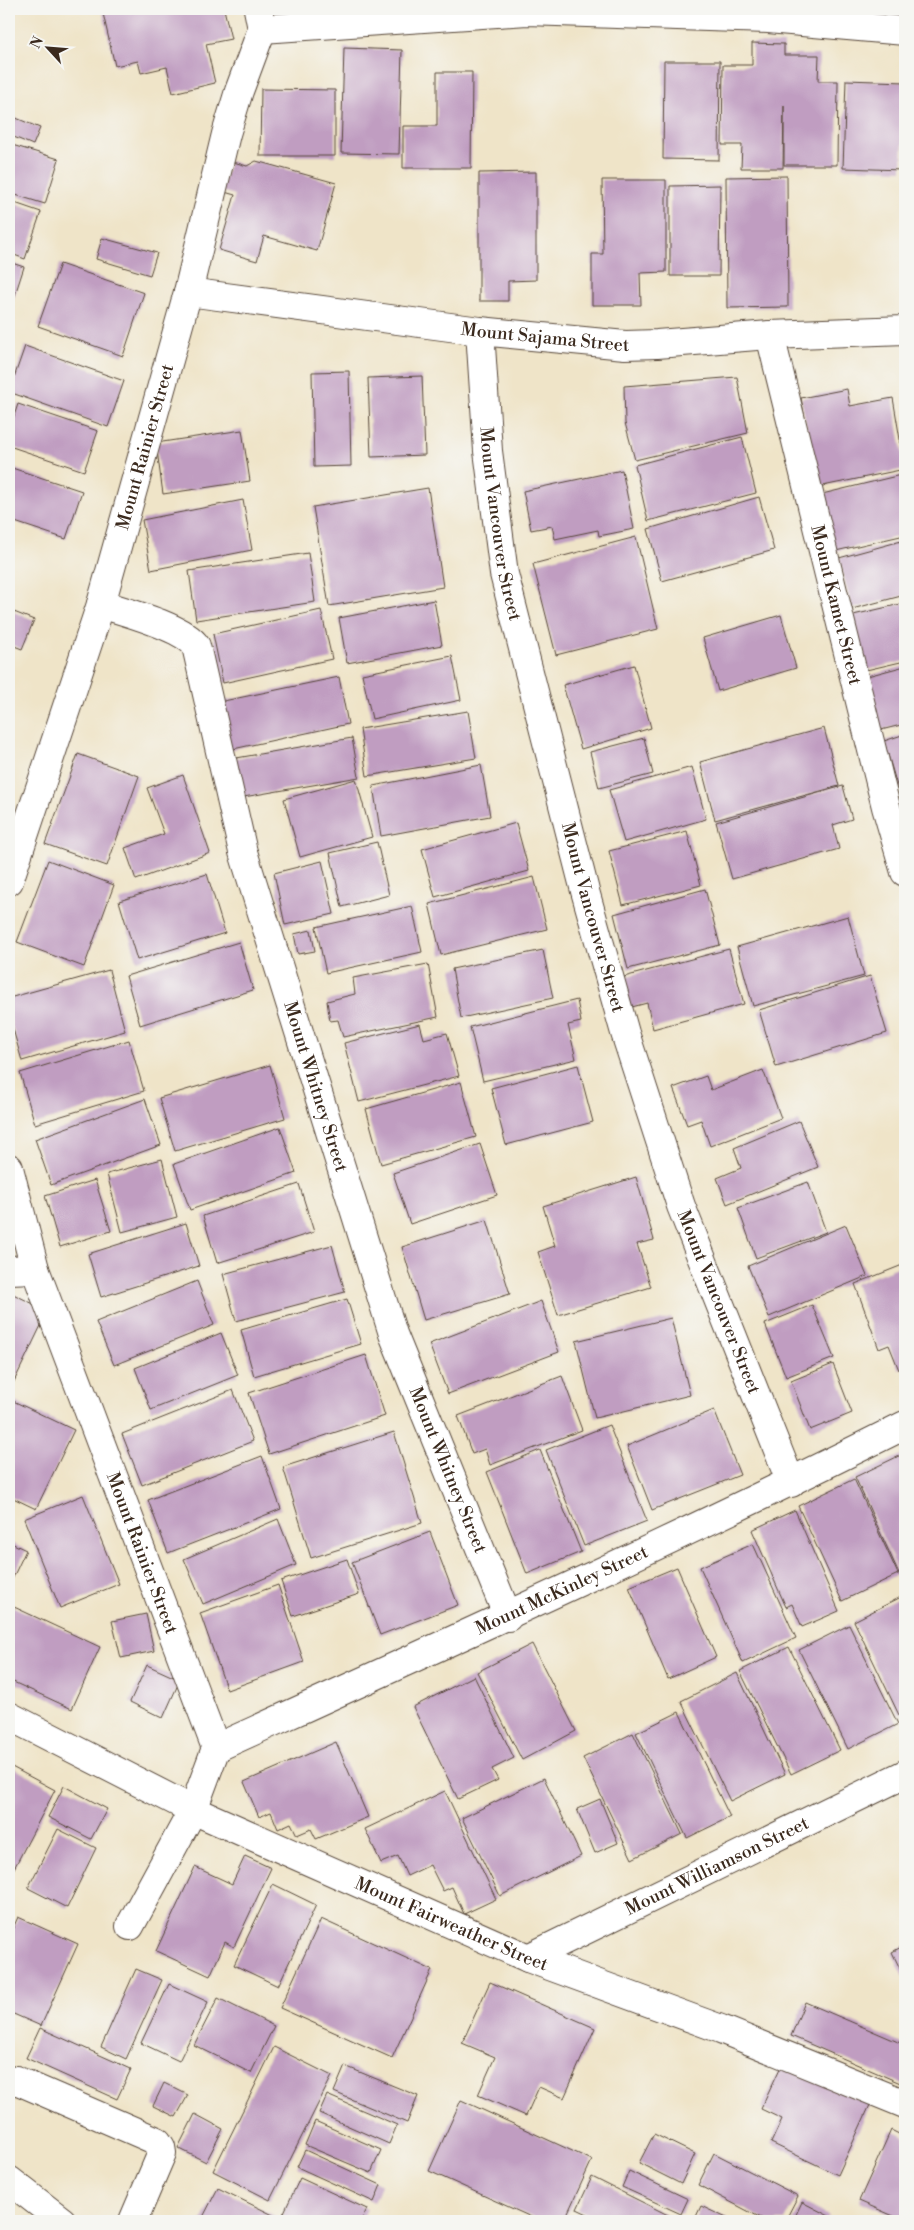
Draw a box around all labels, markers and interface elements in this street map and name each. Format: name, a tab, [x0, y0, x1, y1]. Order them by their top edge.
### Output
north arrow	[22, 22, 72, 72]
text: N	[27, 34, 48, 52]
street label: Mount Sajama Street	[459, 318, 630, 357]
street label: Mount Rainier Street	[111, 361, 180, 533]
street label: Mount Vancouver Street	[474, 426, 527, 624]
street label: Mount Kamet Street	[805, 523, 867, 688]
street label: Mount Vancouver Street	[556, 820, 630, 1016]
street label: Mount Whitney Street	[278, 998, 353, 1175]
street label: Mount Vancouver Street	[672, 1207, 766, 1398]
street label: Mount Whitney Street	[404, 1384, 492, 1557]
street label: Mount Rainier Street	[101, 1469, 183, 1638]
street label: Mount McKinley Street	[472, 1540, 652, 1640]
street label: Mount Williamson Street	[621, 1812, 813, 1921]
street label: Mount Fairweather Street	[351, 1872, 552, 1977]

